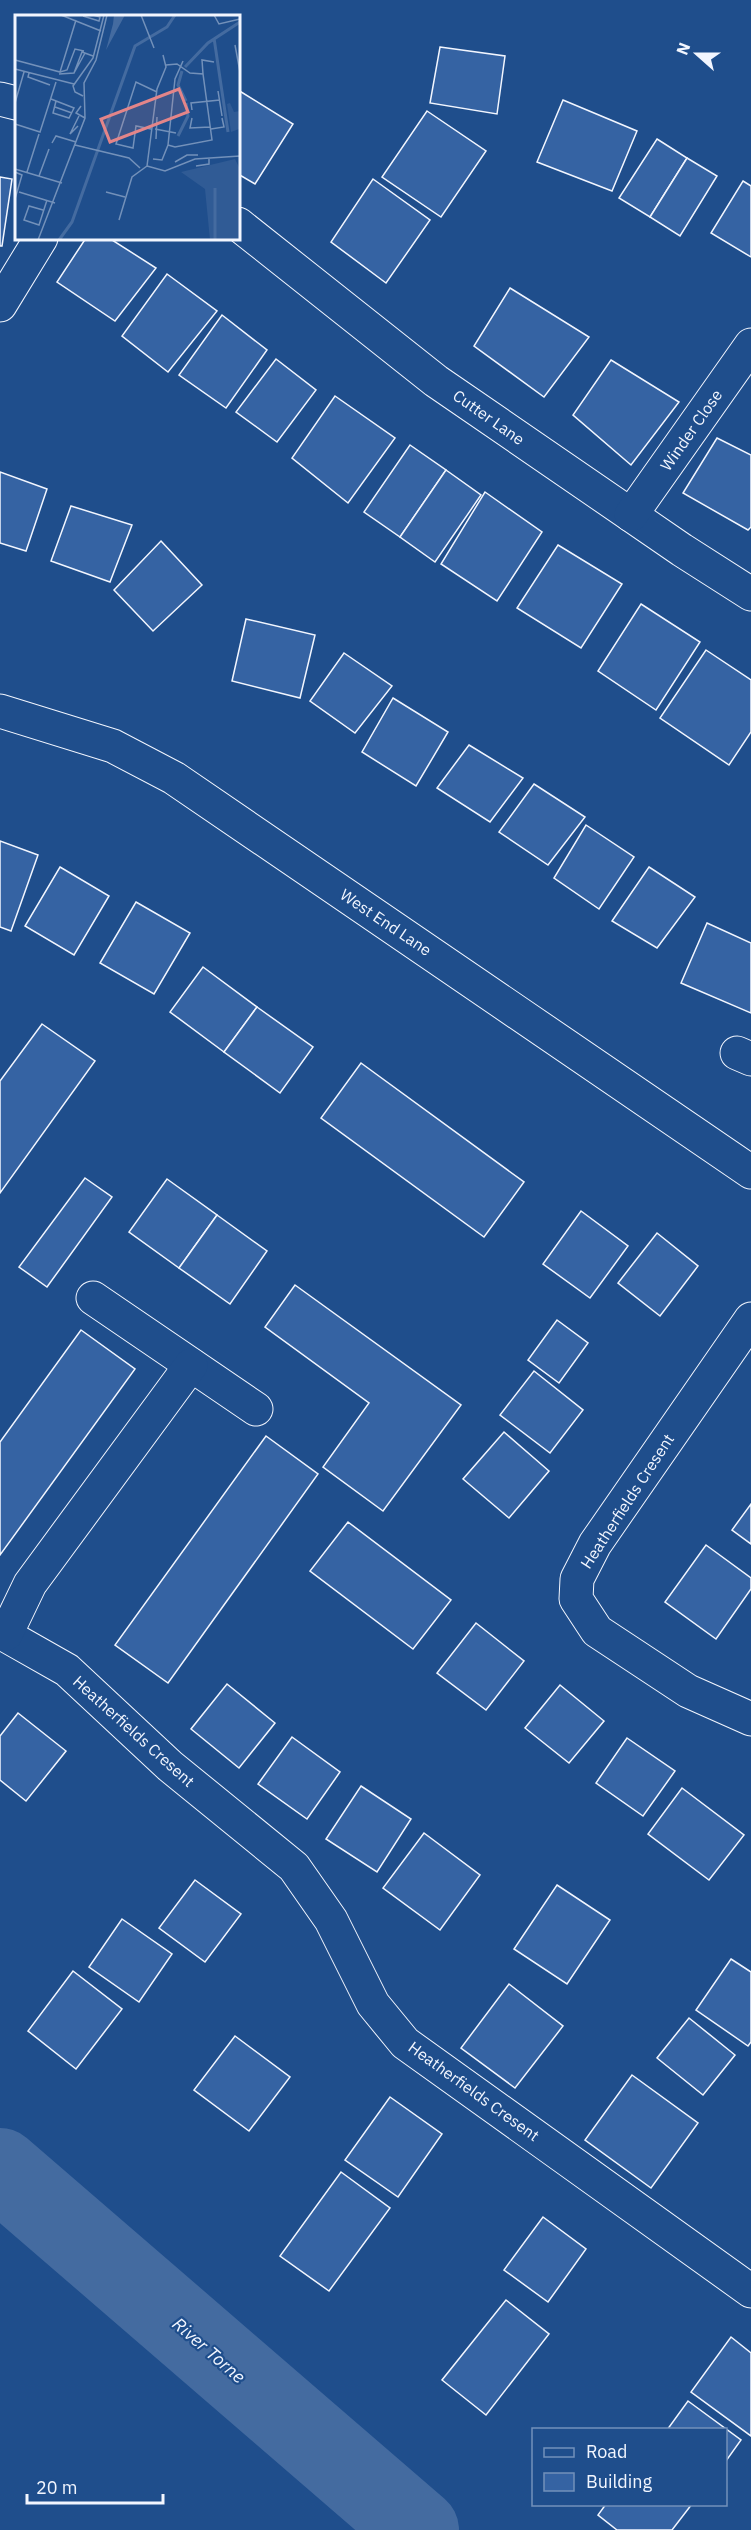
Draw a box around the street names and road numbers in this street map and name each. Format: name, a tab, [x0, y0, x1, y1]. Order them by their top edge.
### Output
street label: Cutter Lane	[449, 385, 529, 449]
street label: Winder Close	[656, 385, 727, 475]
street label: West End Lane	[337, 884, 436, 960]
street label: Heatherfields Cresent	[576, 1430, 678, 1572]
street label: Heatherfields Cresent	[69, 1671, 199, 1791]
street label: Heatherfields Cresent	[405, 2037, 543, 2145]

